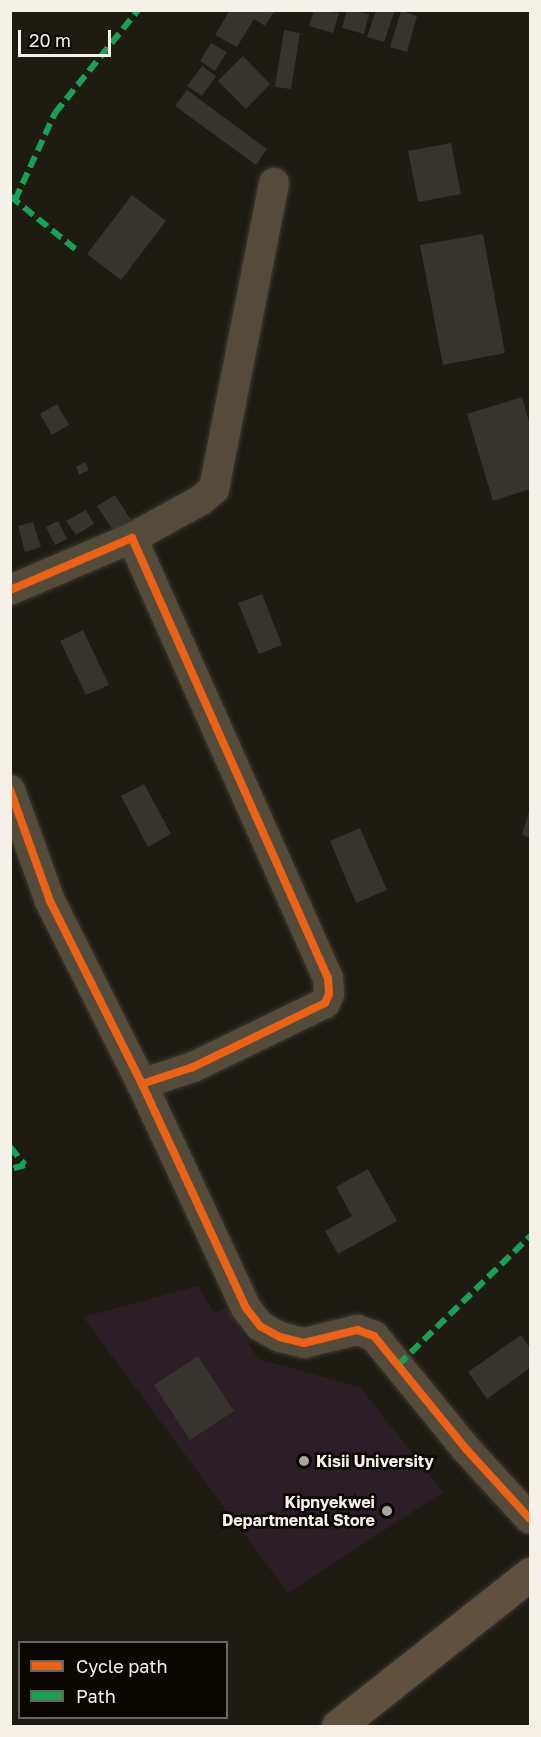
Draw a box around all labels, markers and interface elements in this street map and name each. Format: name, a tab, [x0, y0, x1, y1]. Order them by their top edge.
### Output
scale bar	[21, 18, 114, 56]
text: 20 m	[29, 29, 71, 51]
place label: Kisii University	[316, 1451, 434, 1471]
marker: Kisii University	[297, 1454, 311, 1468]
place label: Kipnyekwei Departmental Store	[222, 1492, 375, 1530]
marker: Kipnyekwei Departmental Store	[380, 1504, 394, 1518]
legend	[18, 1641, 228, 1719]
text: Cycle path	[76, 1655, 168, 1677]
text: Path	[76, 1685, 116, 1707]

